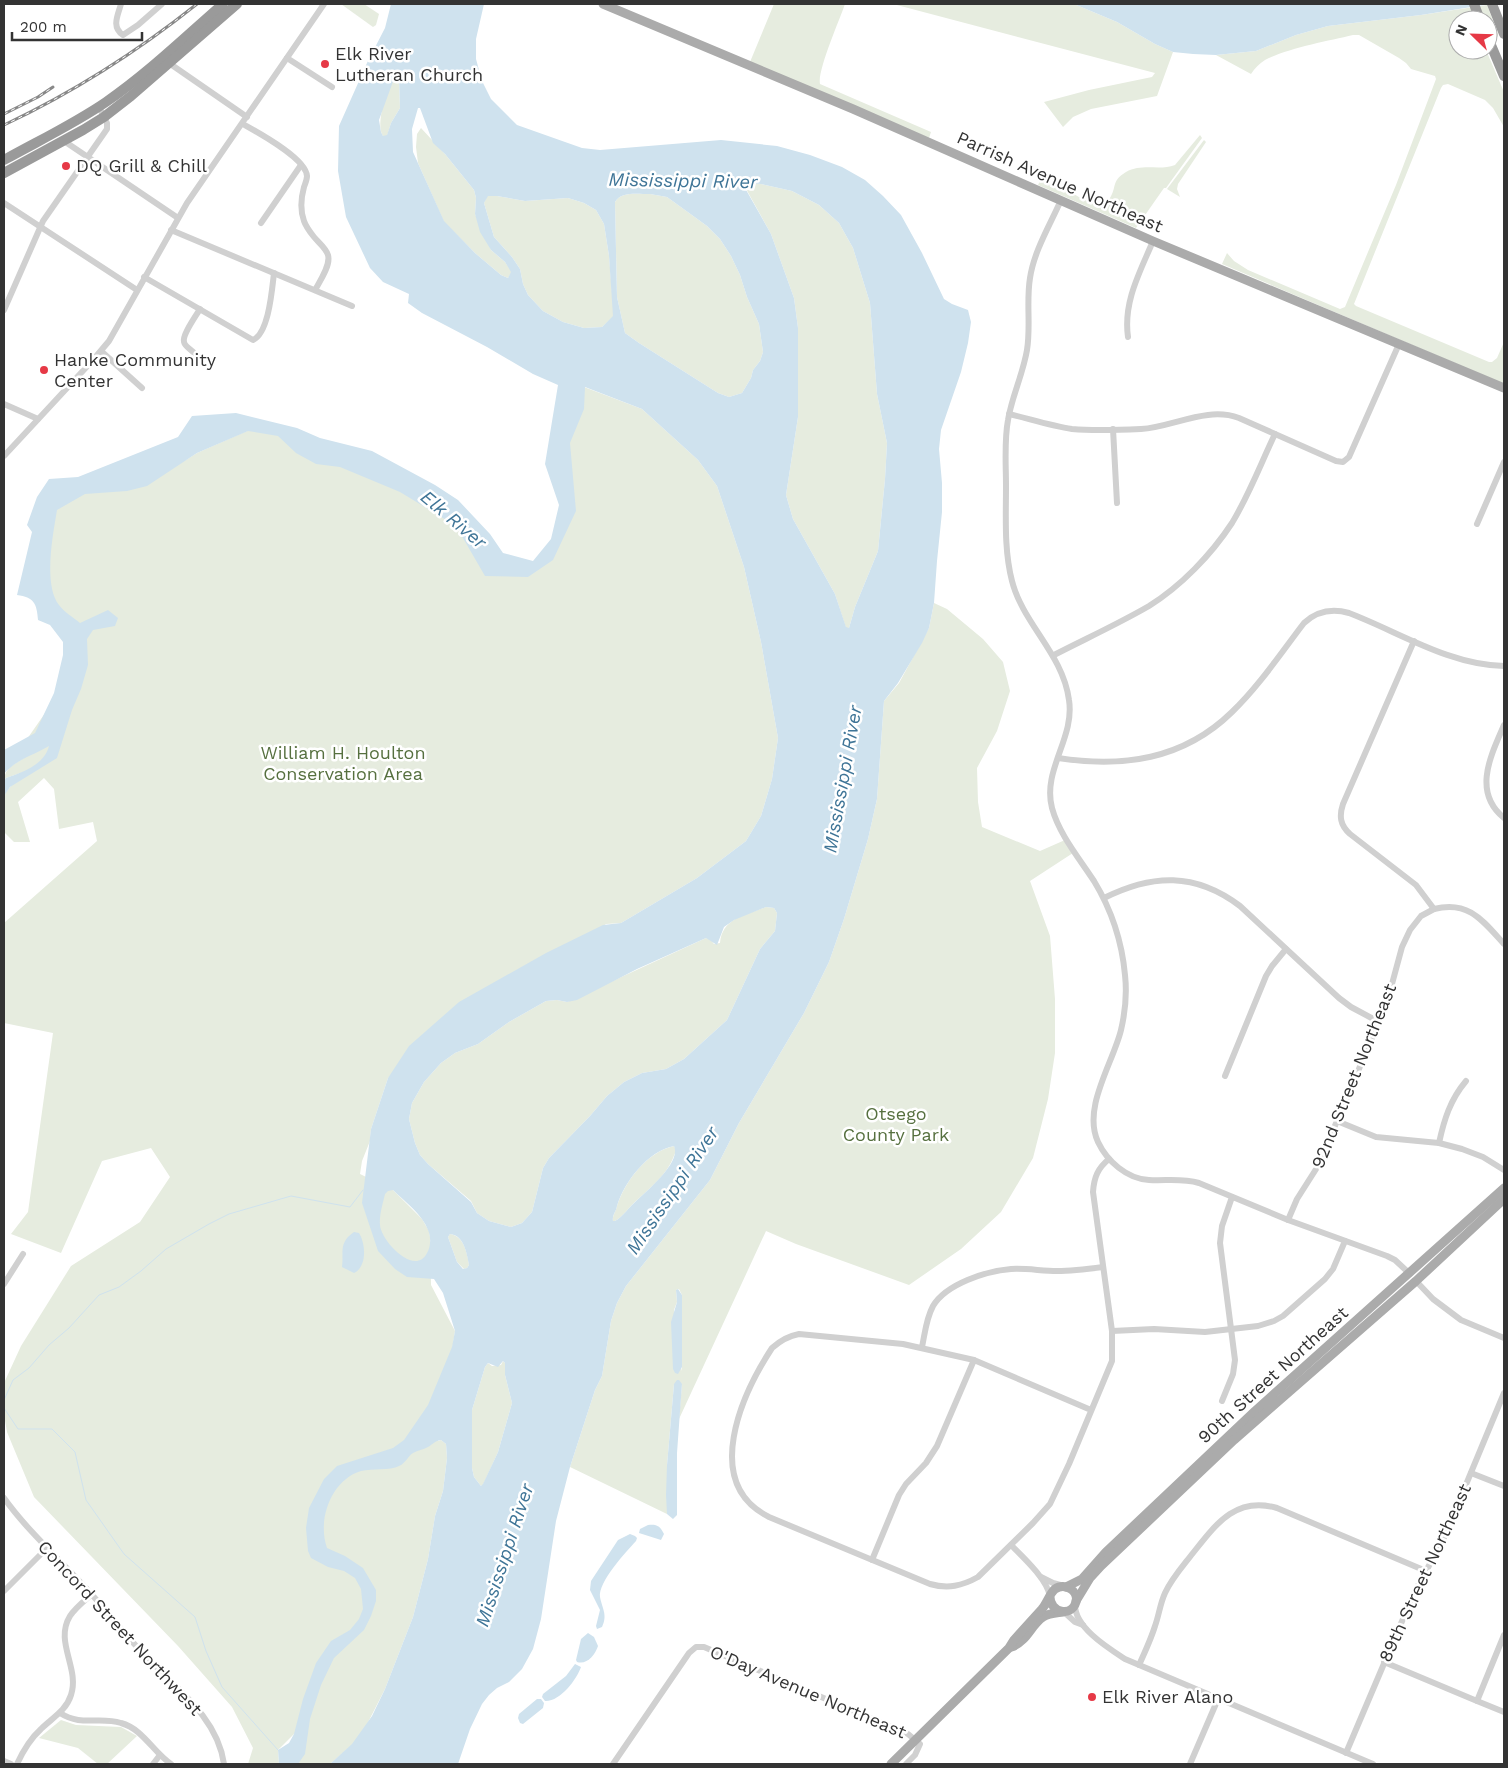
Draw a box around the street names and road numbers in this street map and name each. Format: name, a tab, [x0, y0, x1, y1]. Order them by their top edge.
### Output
street label: Parrish Avenue Northeast	[954, 127, 1167, 237]
street label: 92nd Street Northeast	[1307, 980, 1400, 1171]
street label: 90th Street Northeast	[1193, 1301, 1352, 1447]
street label: 89th Street Northeast	[1374, 1480, 1475, 1665]
street label: Concord Street Northwest	[34, 1536, 207, 1720]
street label: O'Day Avenue Northeast	[707, 1641, 910, 1743]

